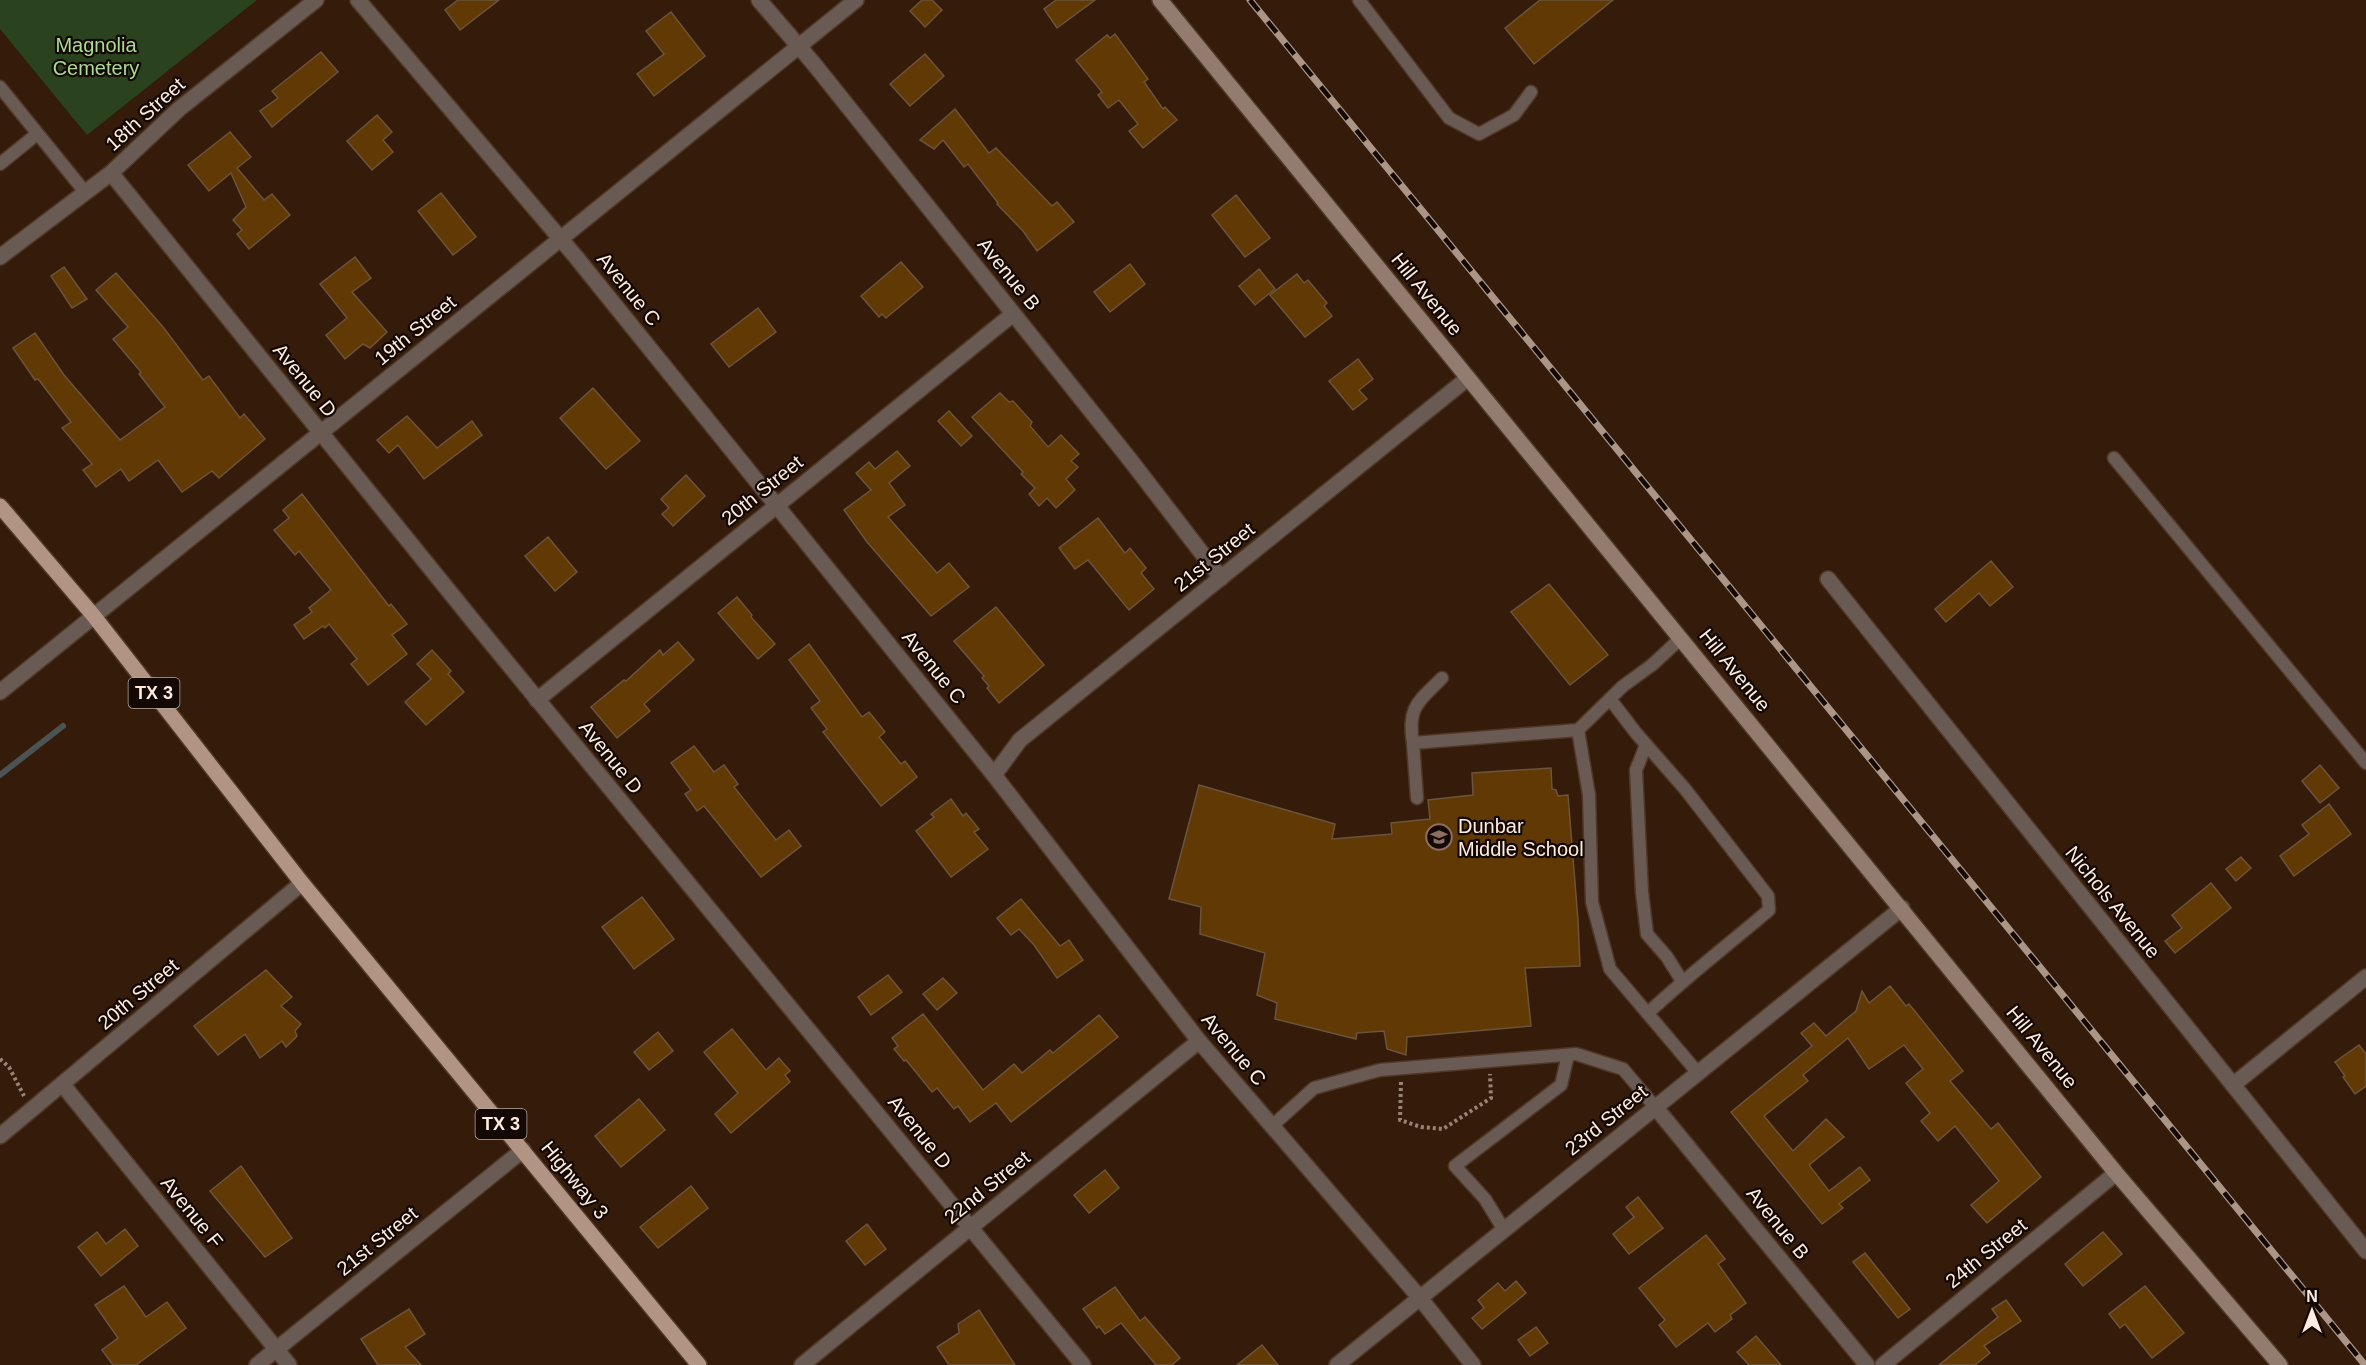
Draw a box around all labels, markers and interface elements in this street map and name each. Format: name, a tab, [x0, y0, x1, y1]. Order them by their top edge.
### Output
park label: Magnolia Cemetery	[53, 34, 139, 79]
street label: 18th Street	[101, 73, 189, 155]
street label: Avenue B	[973, 234, 1045, 314]
street label: Avenue C	[593, 248, 665, 330]
street label: Hill Avenue	[1387, 248, 1467, 340]
street label: 19th Street	[370, 290, 460, 369]
street label: Avenue D	[269, 339, 341, 421]
street label: 20th Street	[717, 450, 807, 529]
street label: 21st Street	[1169, 518, 1259, 596]
street label: Hill Avenue	[1695, 624, 1775, 716]
street label: Avenue C	[898, 626, 970, 708]
road number: TX 3	[128, 678, 180, 708]
street label: Avenue D	[575, 716, 647, 798]
place label: Dunbar Middle School	[1458, 815, 1584, 860]
school or university icon: Dunbar Middle School	[1424, 822, 1454, 852]
street label: Nichols Avenue	[2061, 842, 2165, 962]
street label: 20th Street	[93, 954, 183, 1034]
street label: Hill Avenue	[2002, 1001, 2082, 1093]
street label: Avenue C	[1197, 1008, 1271, 1090]
street label: 23rd Street	[1561, 1080, 1652, 1160]
street label: Avenue D	[884, 1091, 956, 1173]
road number: TX 3	[476, 1109, 526, 1139]
street label: Highway 3	[537, 1137, 613, 1223]
street label: 22nd Street	[940, 1146, 1034, 1228]
street label: Avenue F	[157, 1172, 227, 1252]
street label: Avenue B	[1742, 1183, 1814, 1263]
street label: 21st Street	[332, 1202, 422, 1280]
street label: 24th Street	[1941, 1213, 2031, 1292]
north arrow	[2282, 1281, 2342, 1341]
text: N	[2306, 1288, 2318, 1305]

